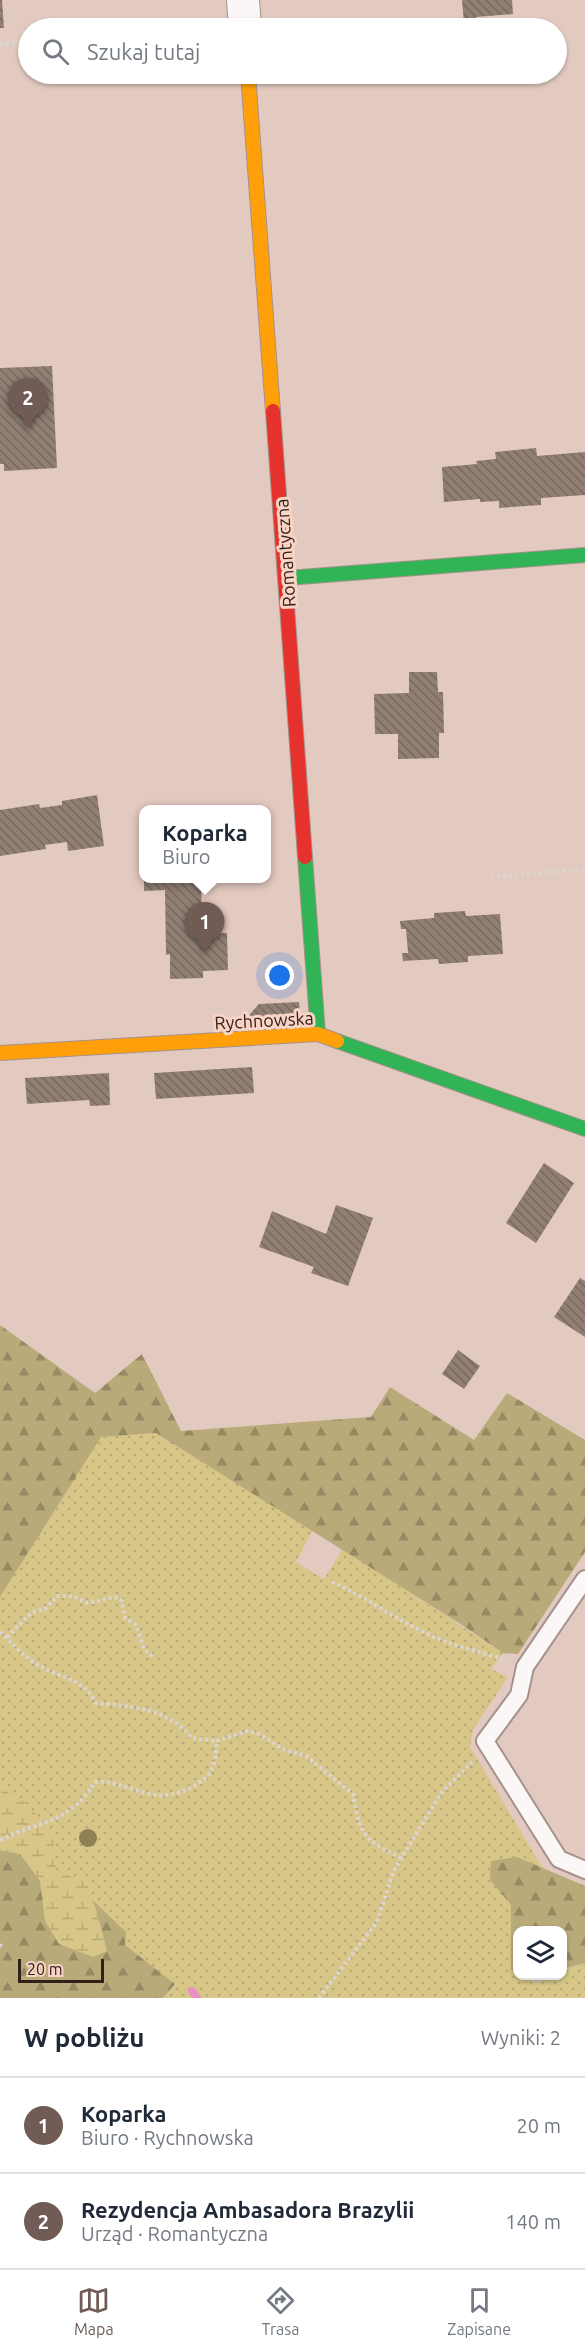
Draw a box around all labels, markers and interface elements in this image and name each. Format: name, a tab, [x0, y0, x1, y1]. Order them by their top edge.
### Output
search box	[18, 18, 567, 84]
icon: search	[39, 35, 72, 68]
text: Szukaj tutaj	[87, 39, 200, 64]
pin: 2	[9, 378, 48, 428]
street label: Romantyczna	[271, 498, 299, 608]
popup	[139, 805, 271, 883]
text: Koparka	[162, 820, 248, 845]
text: Biuro	[162, 845, 211, 868]
pin: 1	[186, 902, 224, 952]
your location	[265, 961, 294, 990]
street label: Rychnowska	[214, 1007, 314, 1033]
map controls	[513, 1926, 567, 1980]
button: layers	[513, 1926, 567, 1980]
scale bar	[18, 1956, 104, 1984]
text: 20 m	[27, 1960, 63, 1978]
text: W pobliżu	[24, 2023, 145, 2052]
text: Wyniki: 2	[481, 2026, 561, 2049]
text: Koparka	[81, 2101, 166, 2126]
text: 1	[38, 2114, 49, 2137]
text: 20 m	[517, 2114, 561, 2137]
text: Biuro · Rychnowska	[81, 2126, 254, 2149]
text: Rezydencja Ambasadora Brazylii	[81, 2197, 414, 2222]
text: 2	[38, 2210, 49, 2233]
text: 140 m	[505, 2210, 561, 2233]
text: Urząd · Romantyczna	[81, 2222, 268, 2245]
tab: Mapa	[74, 2284, 114, 2338]
tab: Trasa	[262, 2284, 299, 2338]
tab: Zapisane	[447, 2284, 511, 2338]

